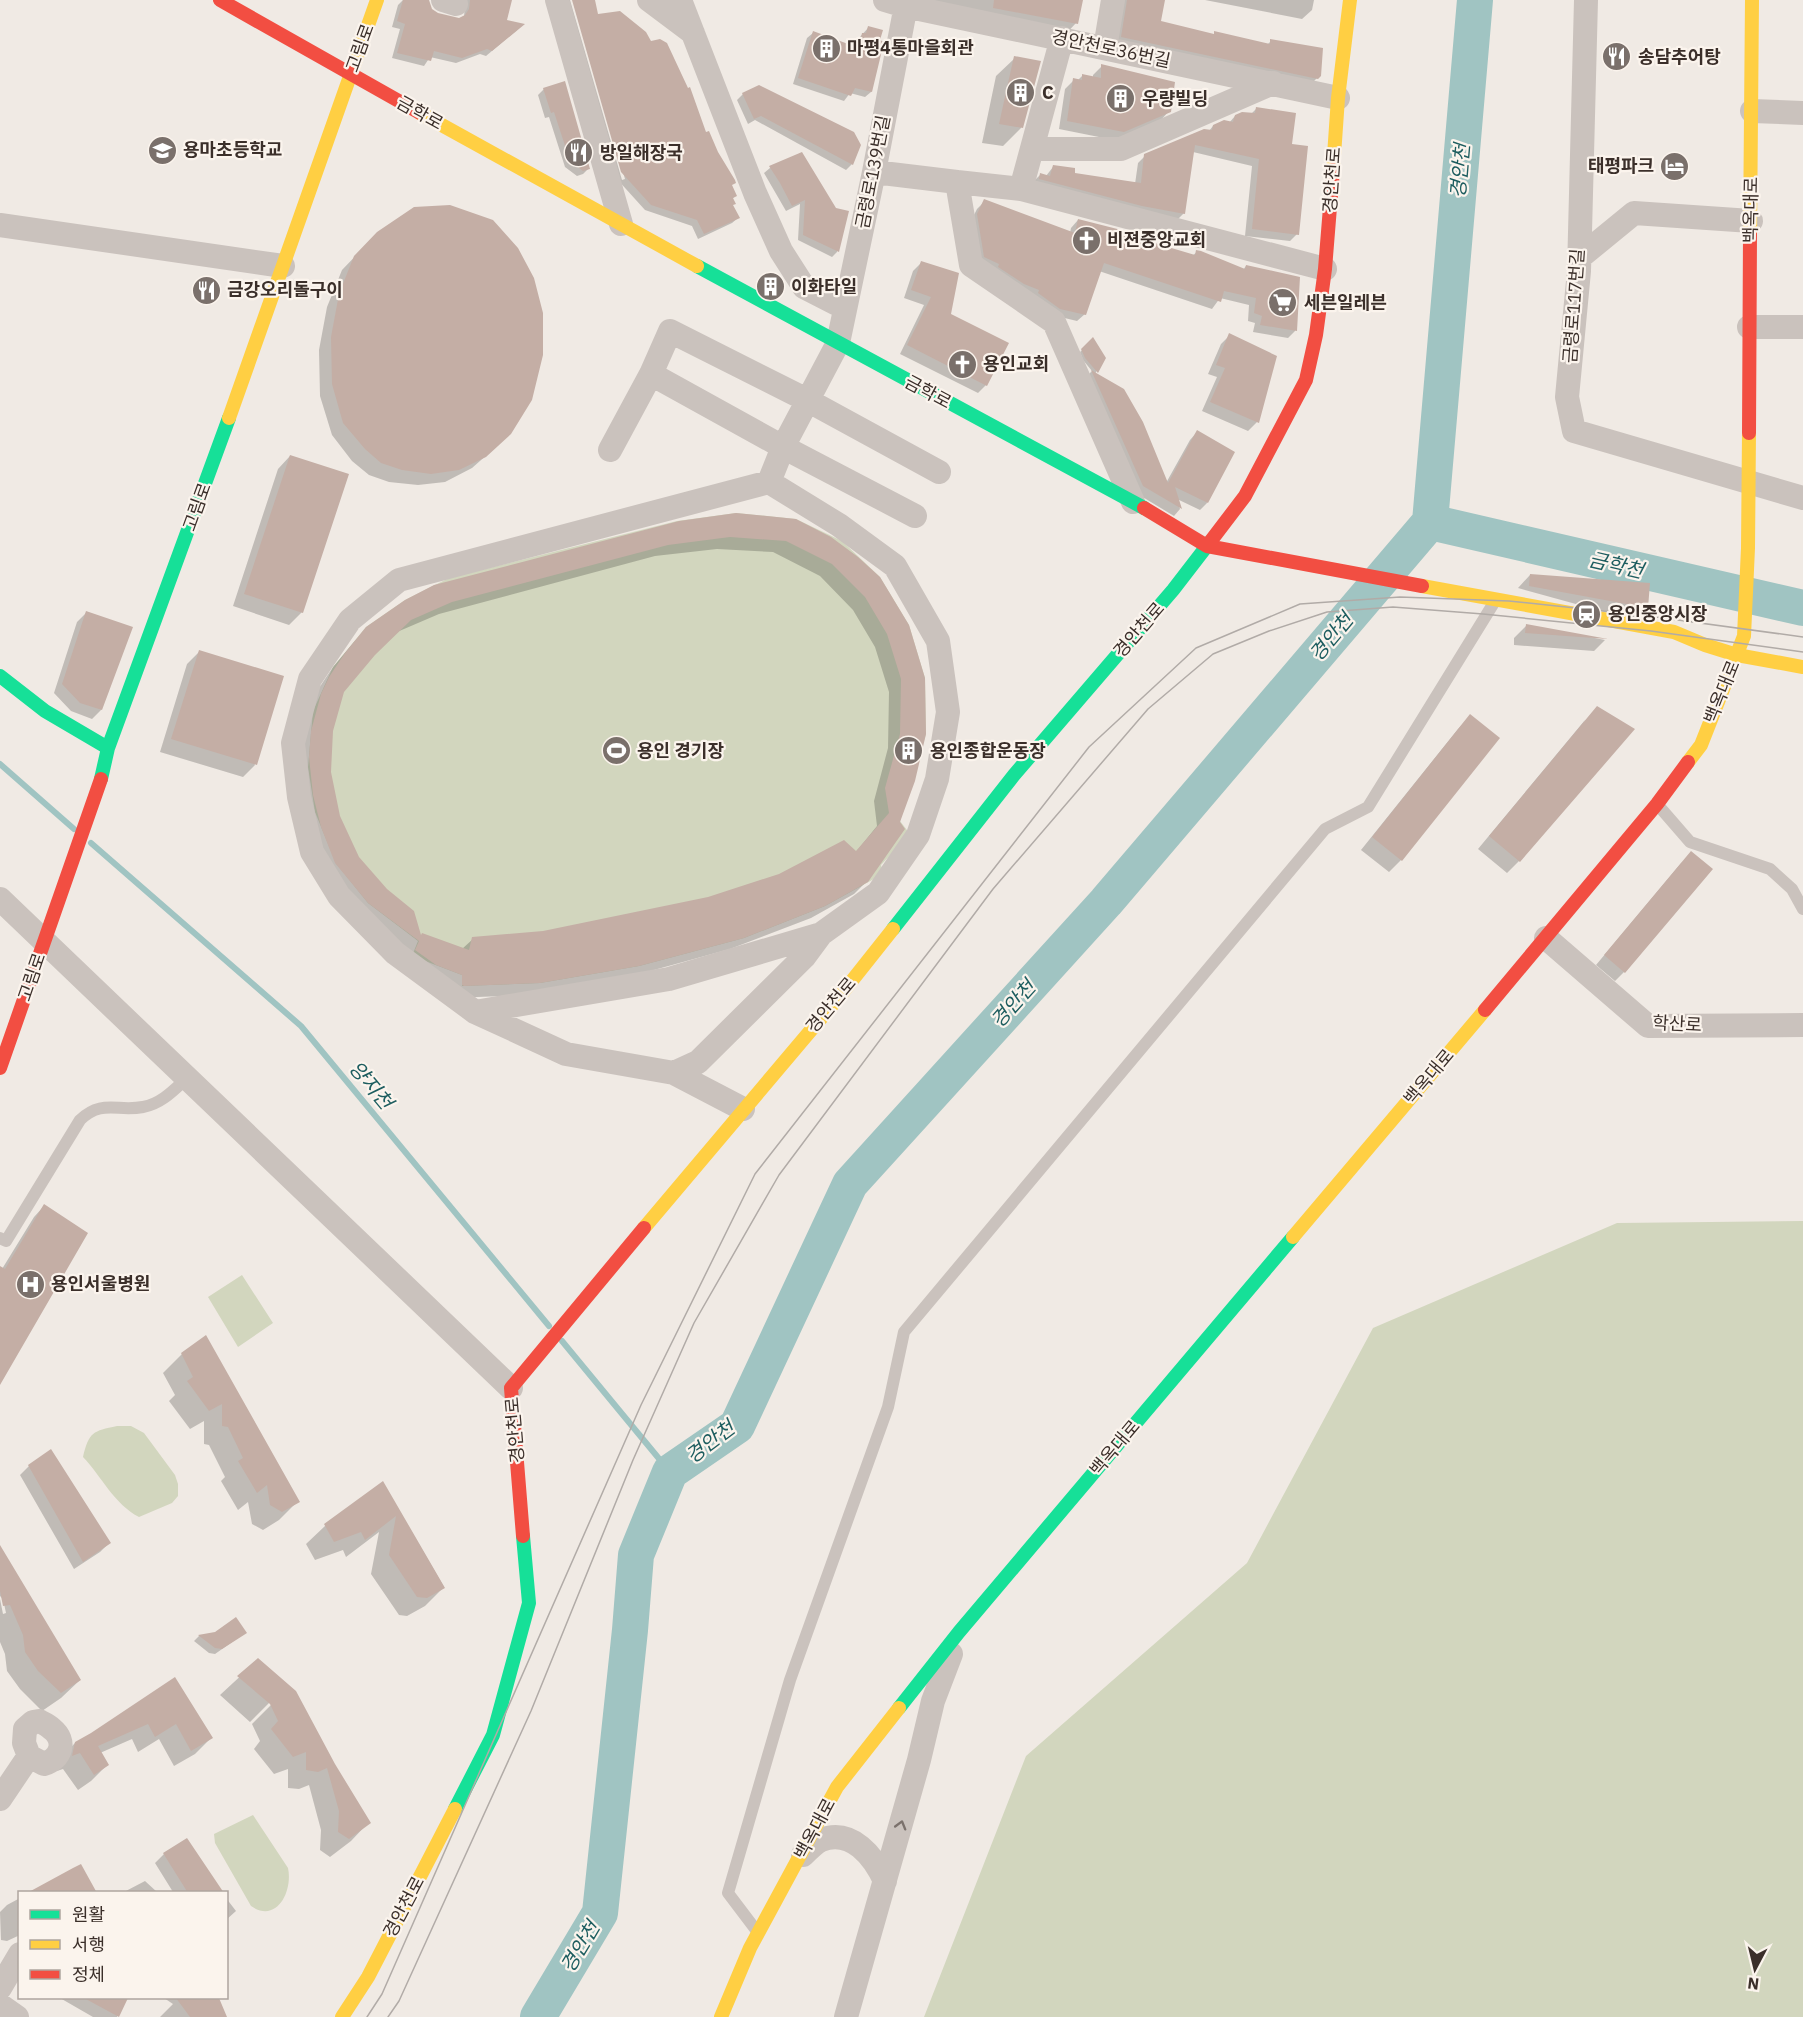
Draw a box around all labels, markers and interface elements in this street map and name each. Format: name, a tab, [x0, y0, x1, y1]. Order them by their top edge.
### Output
street label: 고림로	[340, 21, 379, 75]
street label: 경안천로36번길	[1050, 25, 1173, 72]
building icon: 마평4통마을회관	[810, 32, 842, 64]
place label: 마평4통마을회관	[847, 36, 974, 59]
restaurant icon: 송담추어탕	[1601, 41, 1633, 73]
place label: 송담추어탕	[1638, 45, 1721, 68]
building icon: C	[1005, 77, 1037, 109]
place label: C	[1042, 81, 1054, 104]
building icon: 우량빌딩	[1105, 83, 1137, 115]
place label: 우량빌딩	[1142, 87, 1208, 110]
street label: 금학로	[393, 90, 448, 135]
street label: 금령로139번길	[850, 113, 895, 231]
school or university icon: 용마초등학교	[146, 134, 178, 166]
restaurant icon: 방일해장국	[563, 137, 595, 169]
place label: 용마초등학교	[183, 138, 282, 161]
water label: 경안천	[1444, 140, 1476, 200]
place label: 방일해장국	[600, 141, 683, 164]
street label: 경안천로	[1318, 146, 1345, 214]
hotel icon: 태평파크	[1659, 150, 1691, 182]
place label: 태평파크	[1588, 154, 1654, 177]
street label: 백옥대로	[1738, 177, 1763, 243]
church icon: 비젼중앙교회	[1070, 224, 1102, 256]
place label: 비젼중앙교회	[1107, 228, 1206, 251]
street label: 금령로117번길	[1558, 248, 1589, 364]
building icon: 이화타일	[754, 271, 786, 303]
restaurant icon: 금강오리돌구이	[190, 274, 222, 306]
place label: 이화타일	[791, 275, 857, 298]
place label: 금강오리돌구이	[227, 278, 343, 301]
supermarket icon: 세븐일레븐	[1267, 287, 1299, 319]
place label: 세븐일레븐	[1304, 291, 1387, 314]
church icon: 용인교회	[946, 348, 978, 380]
place label: 용인교회	[983, 352, 1049, 375]
street label: 금학로	[901, 370, 956, 413]
street label: 고림로	[177, 480, 216, 534]
water label: 금학천	[1586, 545, 1649, 584]
street label: 경안천로	[1108, 597, 1169, 662]
station icon: 용인중앙시장	[1571, 598, 1603, 630]
place label: 용인중앙시장	[1608, 602, 1708, 625]
water label: 경안천	[1303, 605, 1360, 667]
street label: 백옥대로	[1698, 657, 1745, 727]
sports icon: 용인 경기장	[600, 735, 632, 767]
building icon: 용인종합운동장	[893, 735, 925, 767]
place label: 용인 경기장	[637, 739, 724, 762]
place label: 용인종합운동장	[930, 739, 1046, 762]
street label: 고림로	[13, 950, 50, 1004]
street label: 경안천로	[801, 972, 861, 1037]
water label: 경안천	[984, 972, 1043, 1033]
street label: 학산로	[1652, 1011, 1702, 1036]
street label: 백옥대로	[1399, 1044, 1459, 1109]
water label: 양지천	[343, 1055, 401, 1116]
hospital icon: 용인서울병원	[14, 1268, 46, 1300]
place label: 용인서울병원	[51, 1272, 150, 1295]
street label: 경안천로	[500, 1396, 529, 1464]
water label: 경안천	[680, 1413, 742, 1469]
street label: 백옥대로	[1085, 1415, 1145, 1480]
street label: 백옥대로	[789, 1794, 840, 1863]
one-way arrow	[894, 1820, 906, 1831]
street label: 경안천로	[378, 1872, 429, 1941]
legend	[18, 1891, 228, 1999]
text: 원활	[72, 1903, 105, 1926]
water label: 경안천	[554, 1914, 607, 1977]
text: 서행	[72, 1933, 105, 1956]
north arrow	[1725, 1939, 1785, 1999]
text: 정체	[72, 1963, 105, 1986]
text: N	[1746, 1973, 1760, 1995]

